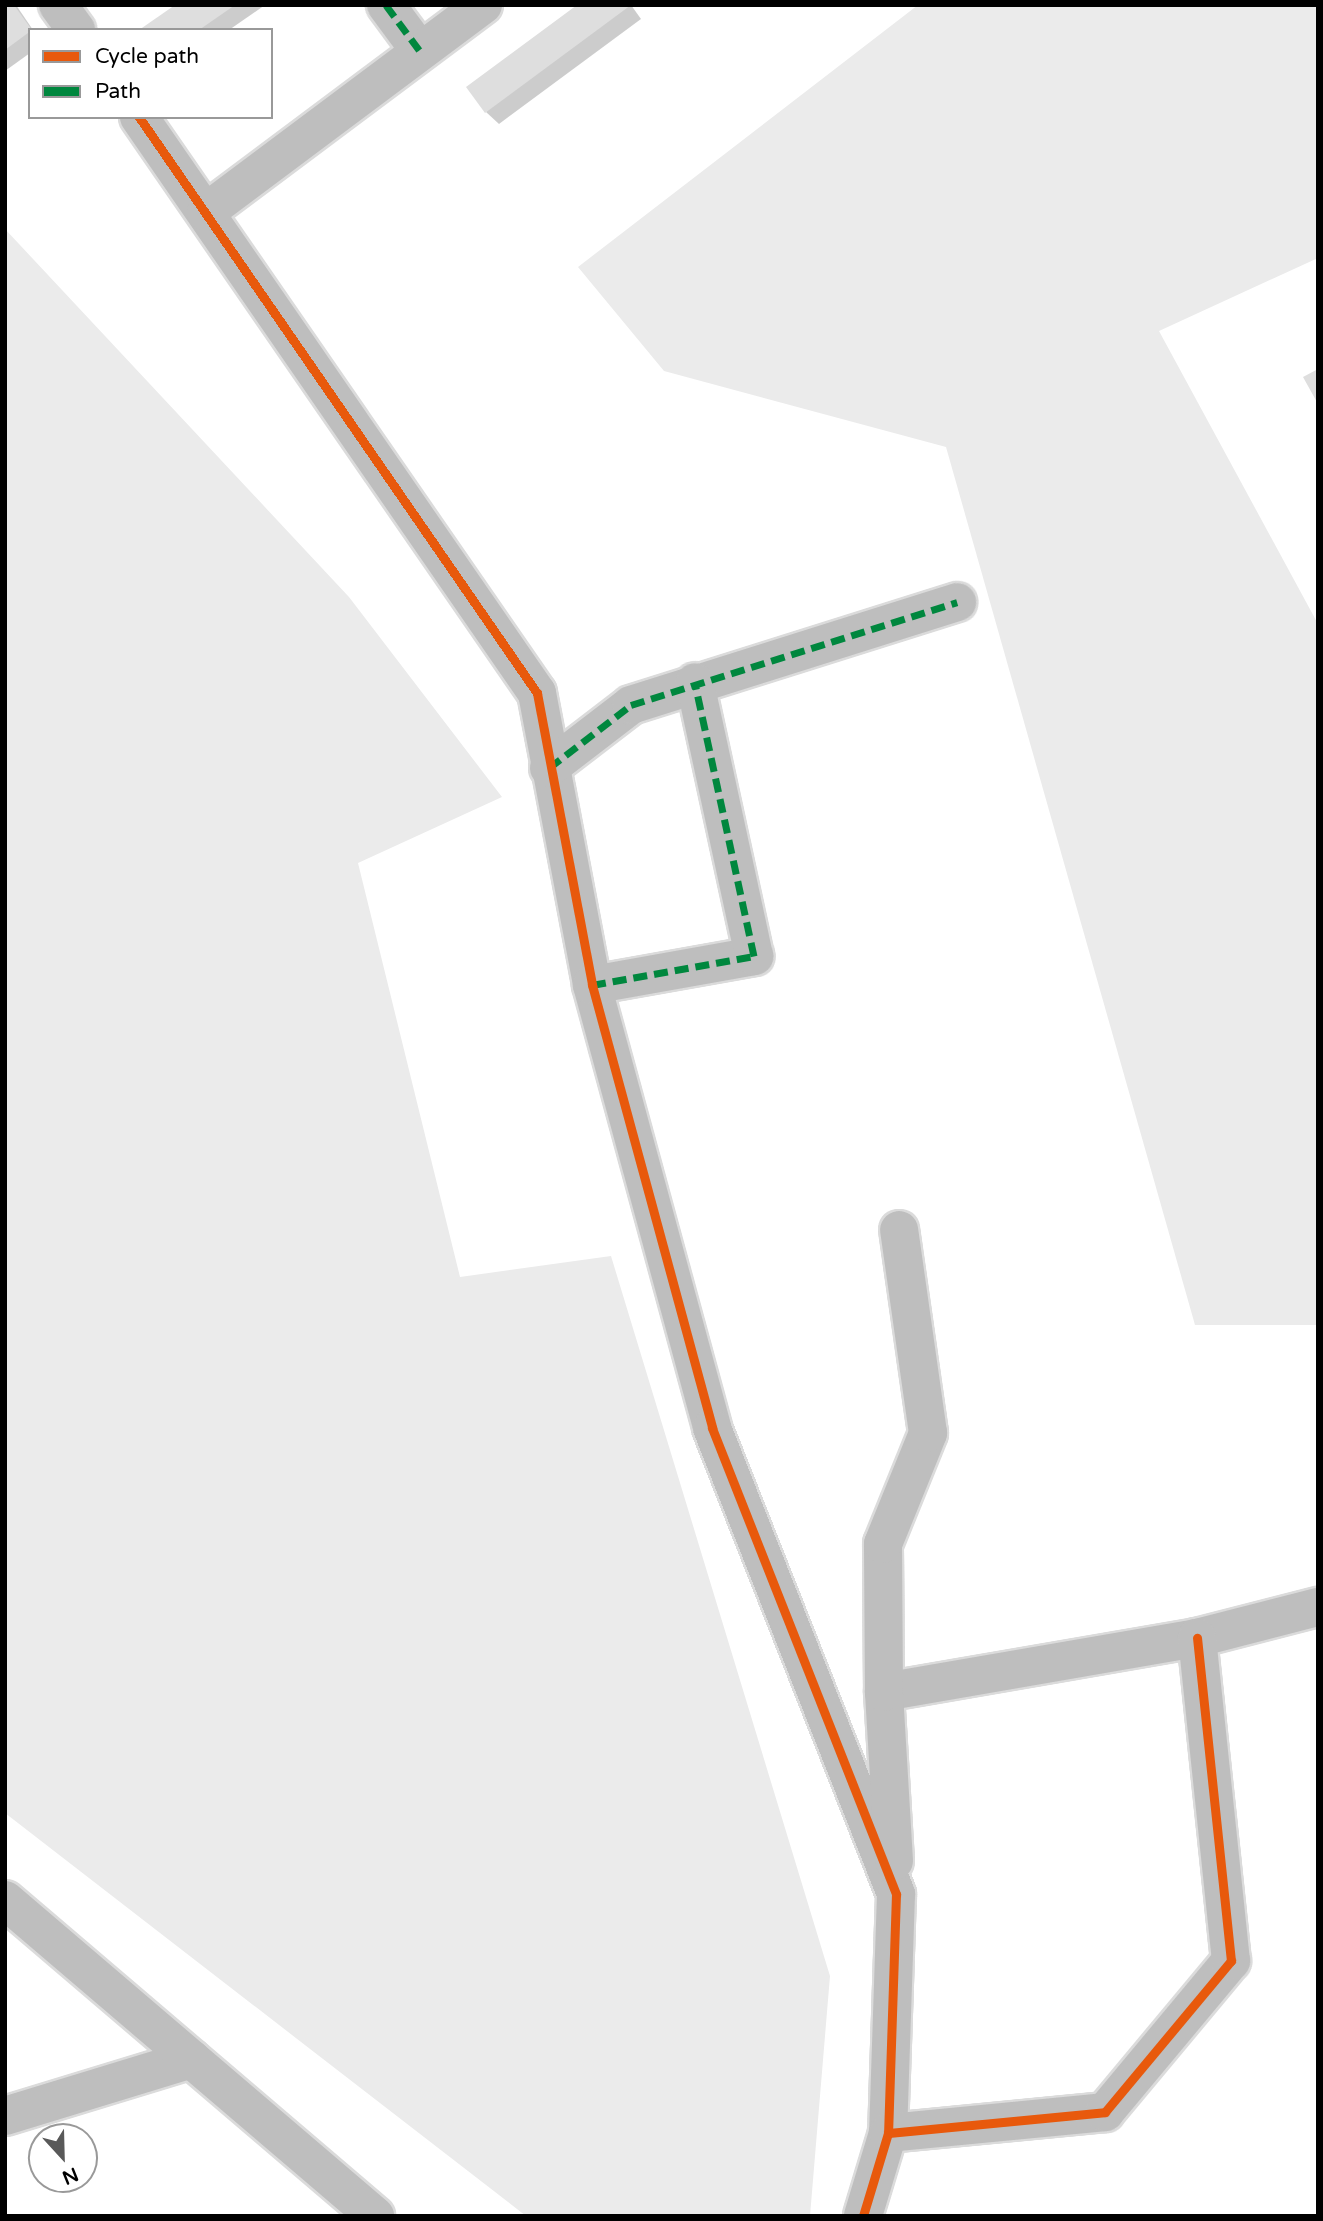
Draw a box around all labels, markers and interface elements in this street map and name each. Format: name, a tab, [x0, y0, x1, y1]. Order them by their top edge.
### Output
legend	[28, 28, 273, 119]
text: Cycle path	[95, 44, 199, 69]
text: Path	[95, 79, 141, 104]
north arrow	[28, 2123, 98, 2193]
text: N	[59, 2163, 81, 2189]

